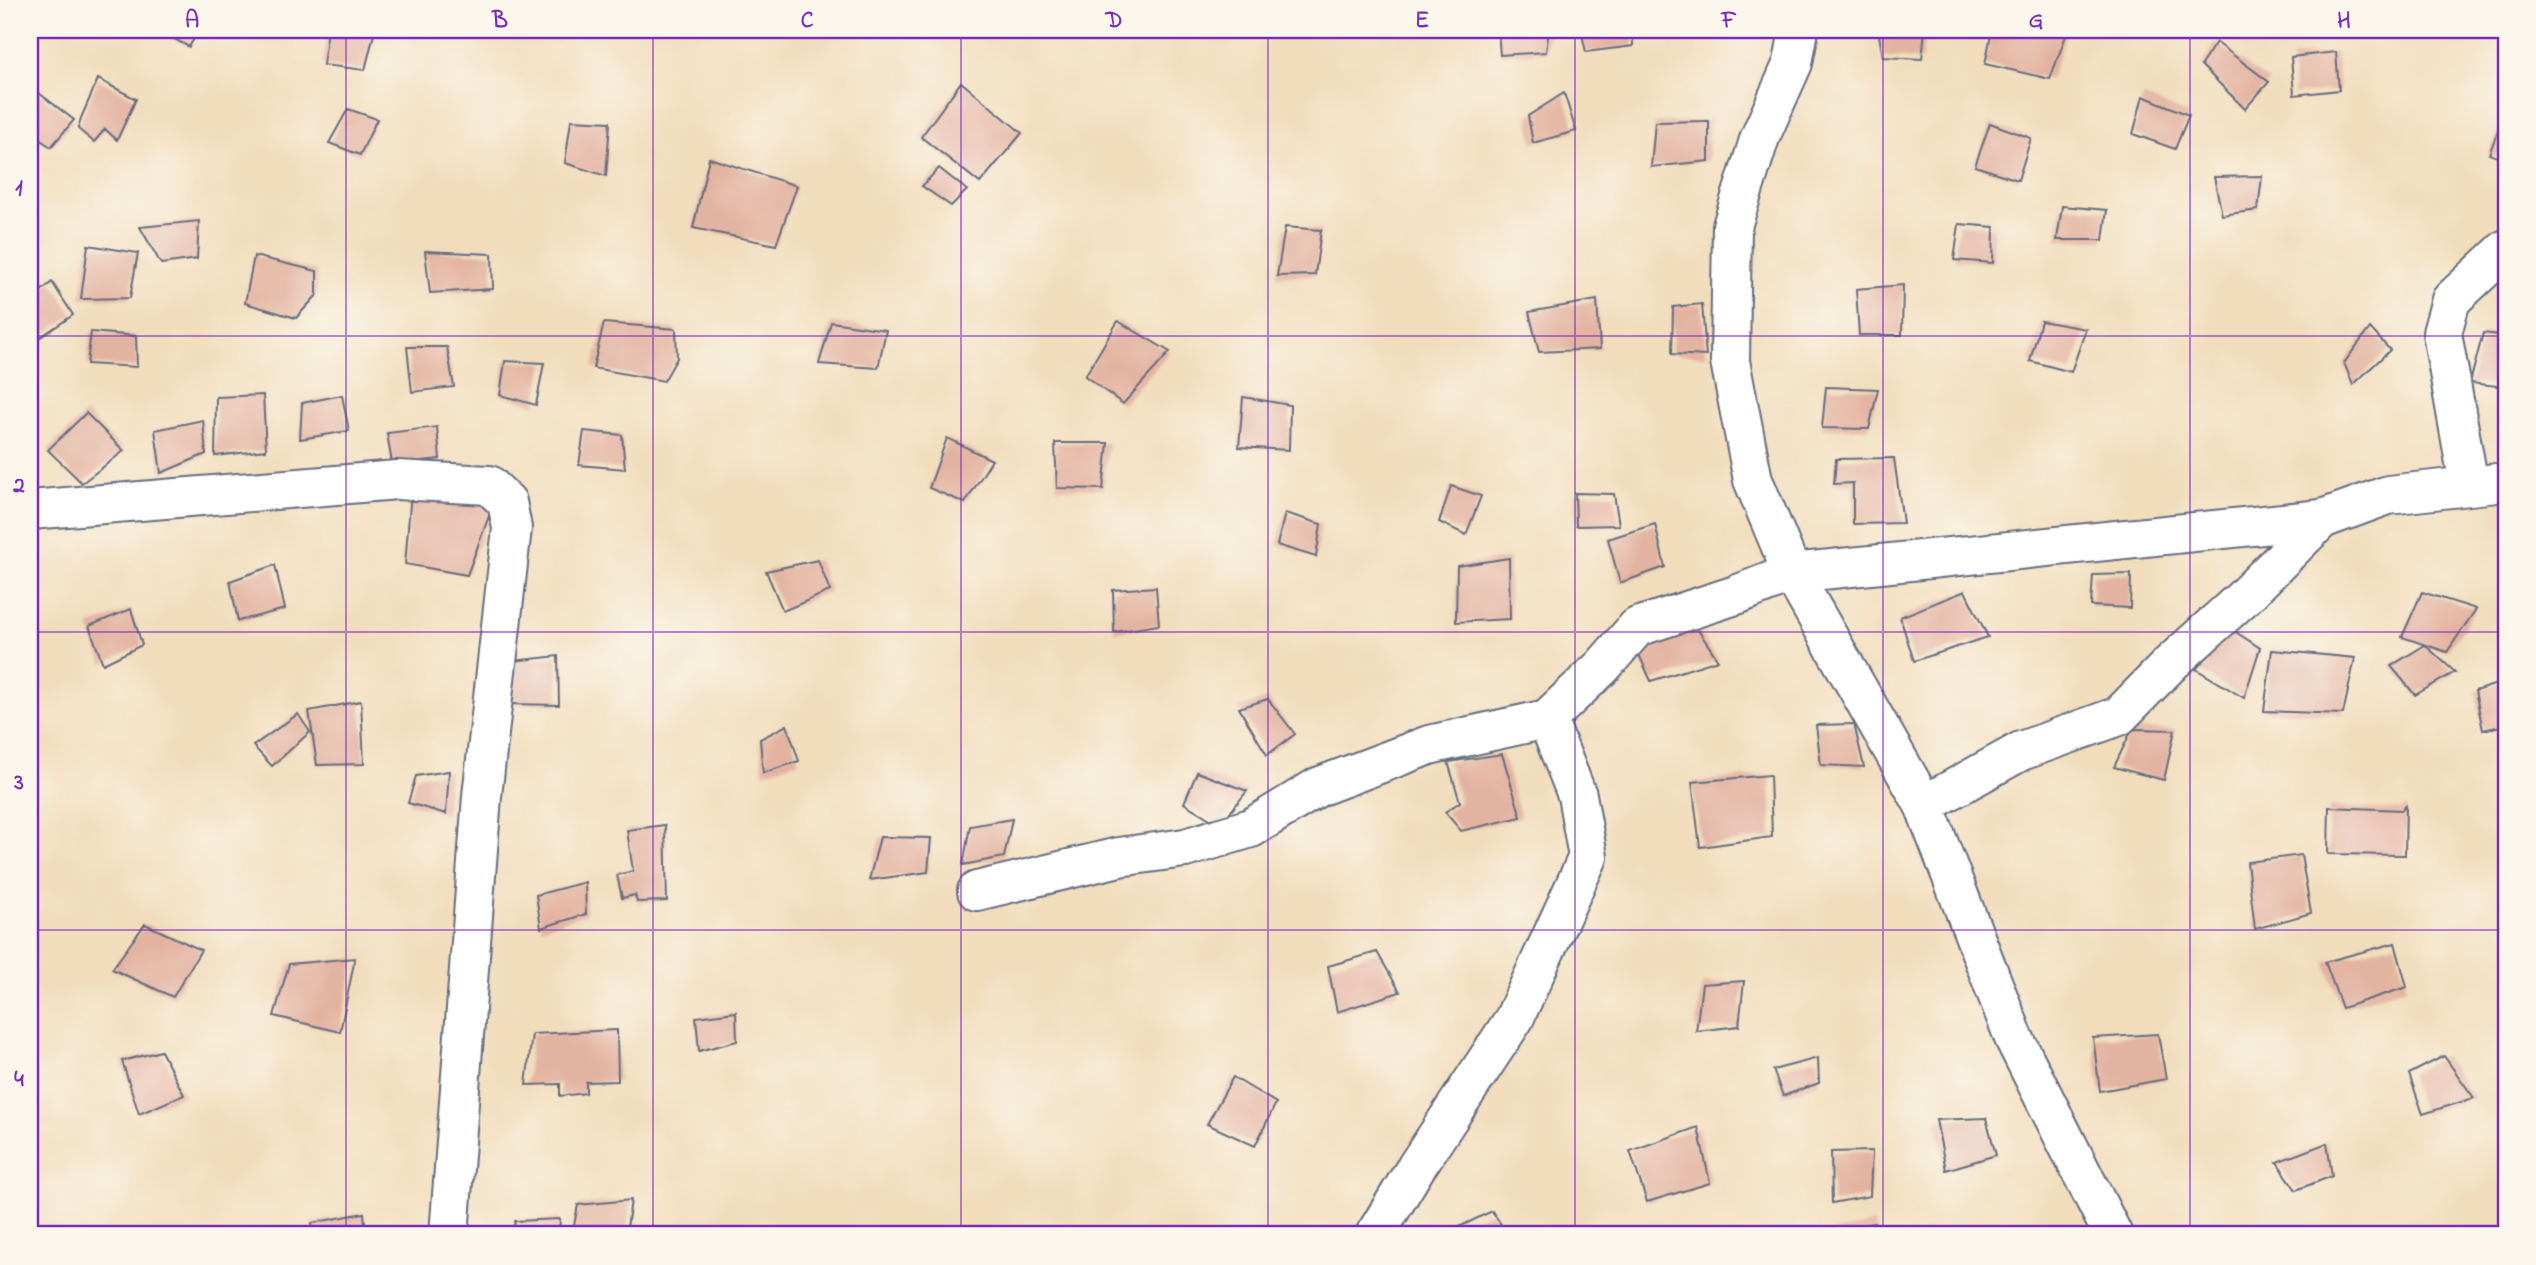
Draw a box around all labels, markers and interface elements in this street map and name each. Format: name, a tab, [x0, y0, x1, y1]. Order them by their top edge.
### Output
text: A	[185, 5, 199, 38]
text: B	[491, 5, 508, 38]
text: C	[801, 5, 814, 38]
text: D	[1105, 5, 1122, 38]
text: E	[1415, 5, 1429, 38]
text: F	[1721, 5, 1737, 38]
text: G	[2029, 5, 2043, 38]
text: H	[2337, 5, 2351, 38]
text: 1	[15, 173, 23, 206]
text: 2	[12, 470, 25, 503]
text: 3	[13, 767, 24, 800]
text: 4	[14, 1064, 24, 1097]

